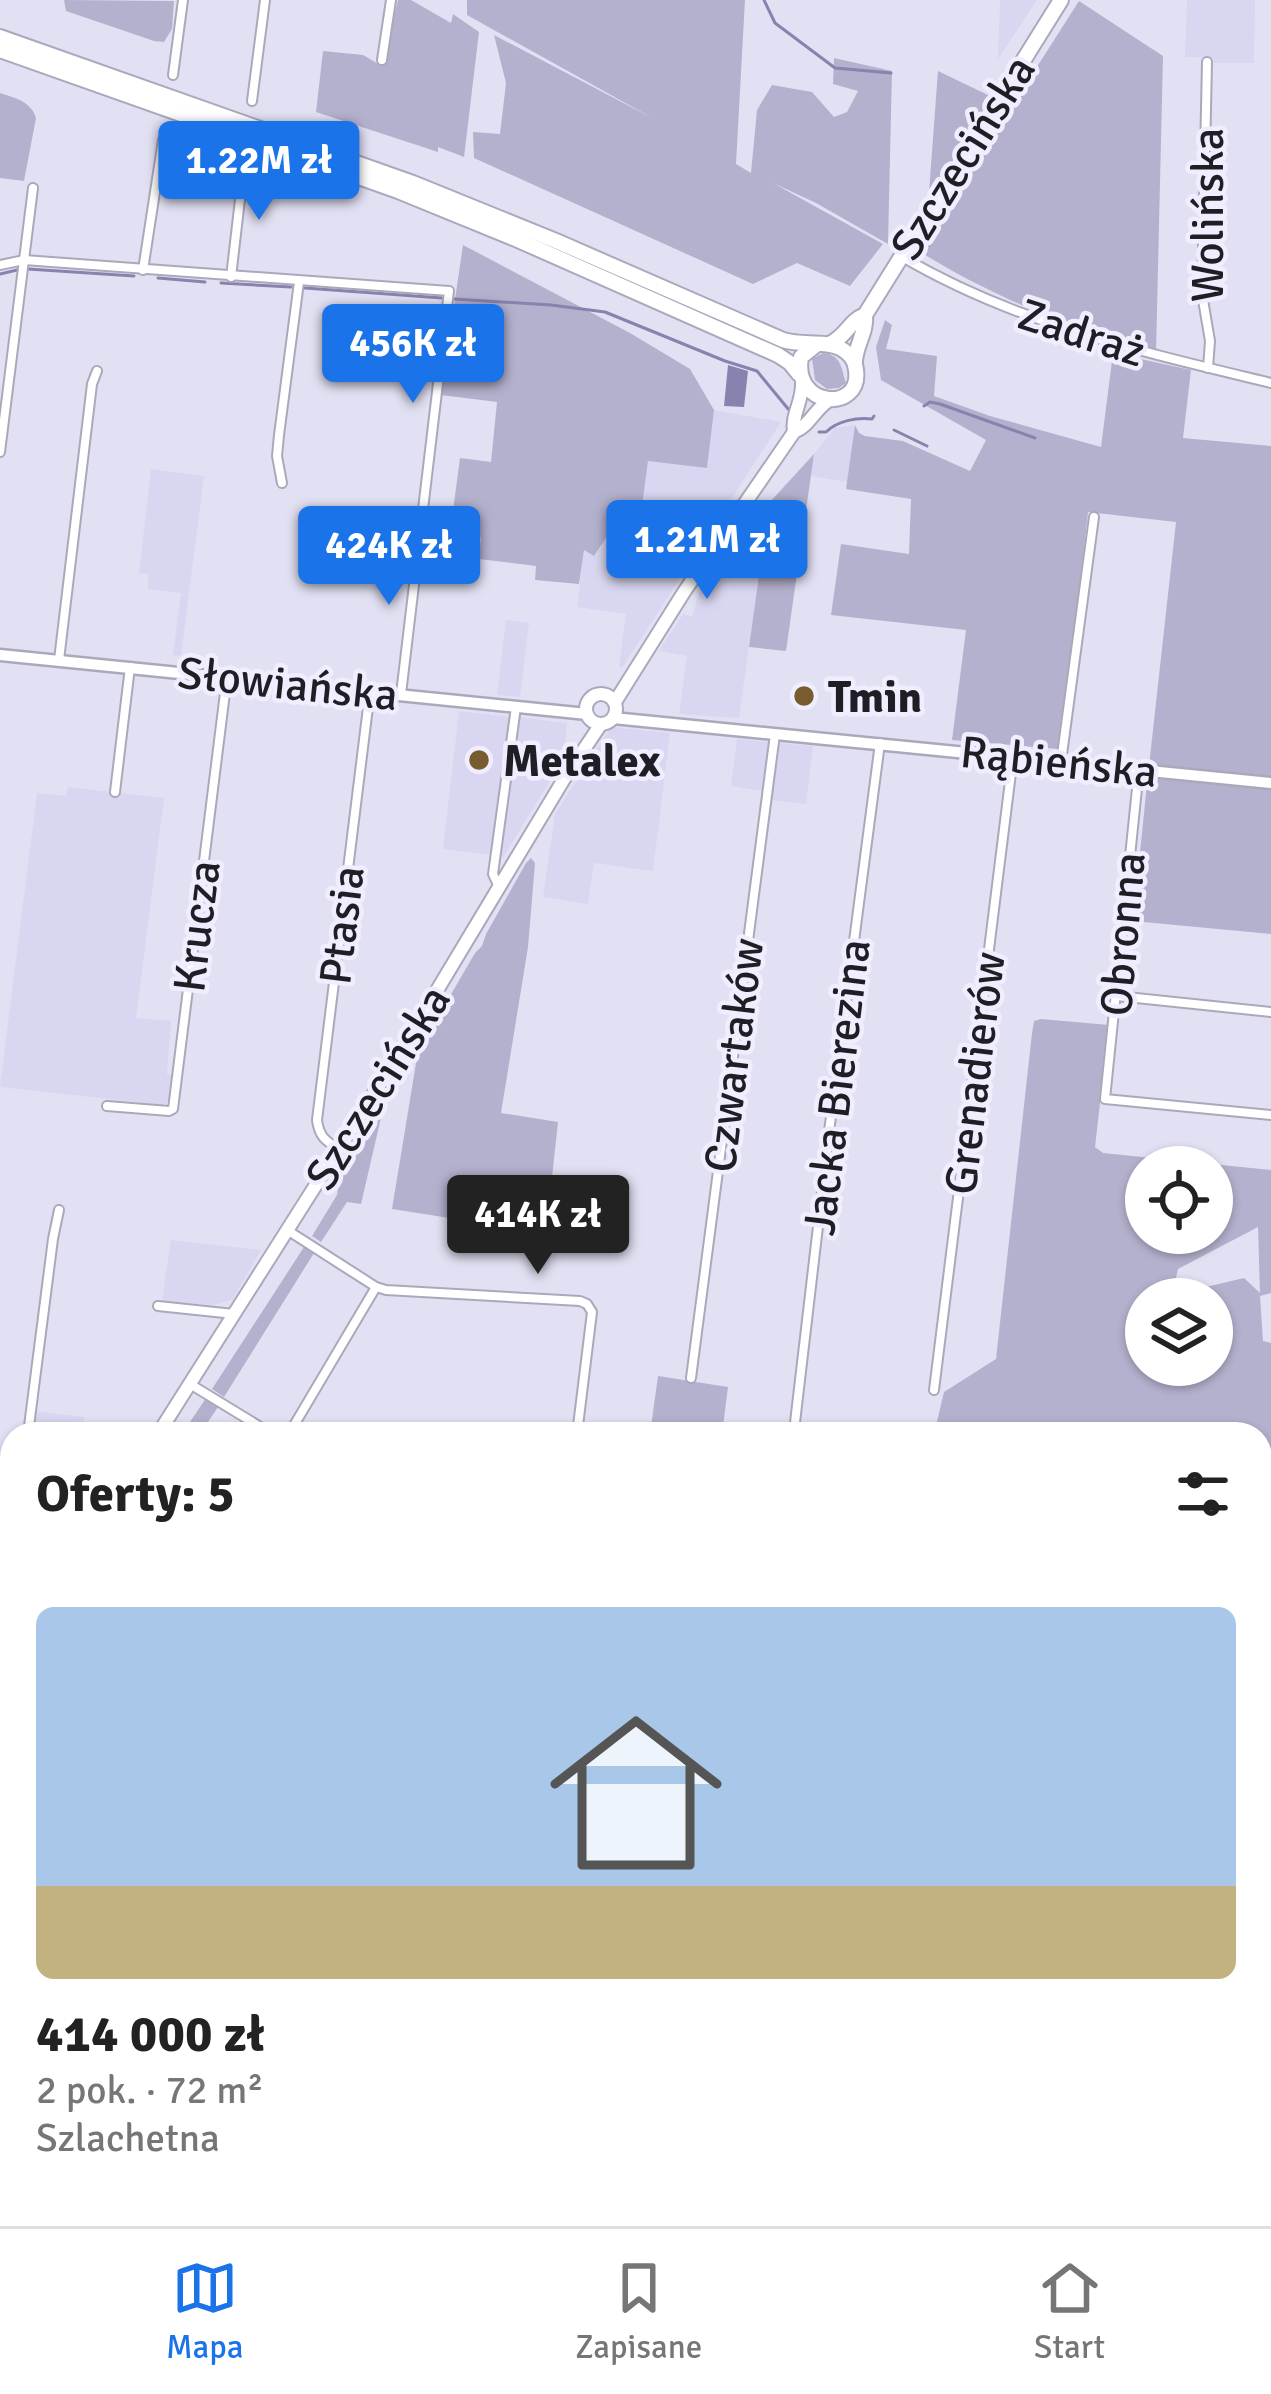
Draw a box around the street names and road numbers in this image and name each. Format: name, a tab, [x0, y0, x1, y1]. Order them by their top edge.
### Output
street label: Szczecińska	[879, 45, 1048, 270]
street label: Wolińska	[1181, 128, 1236, 302]
street label: Zadraż	[1011, 287, 1152, 380]
street label: Słowiańska	[175, 646, 400, 723]
street label: Rąbieńska	[958, 725, 1160, 800]
street label: Obronna	[1089, 850, 1158, 1018]
street label: Krucza	[162, 857, 233, 995]
street label: Ptasia	[308, 863, 377, 988]
street label: Czwartaków	[693, 935, 776, 1175]
street label: Jacka Bierezina	[792, 936, 883, 1238]
street label: Grenadierów	[933, 949, 1018, 1198]
street label: Szczecińska	[294, 975, 463, 1200]

